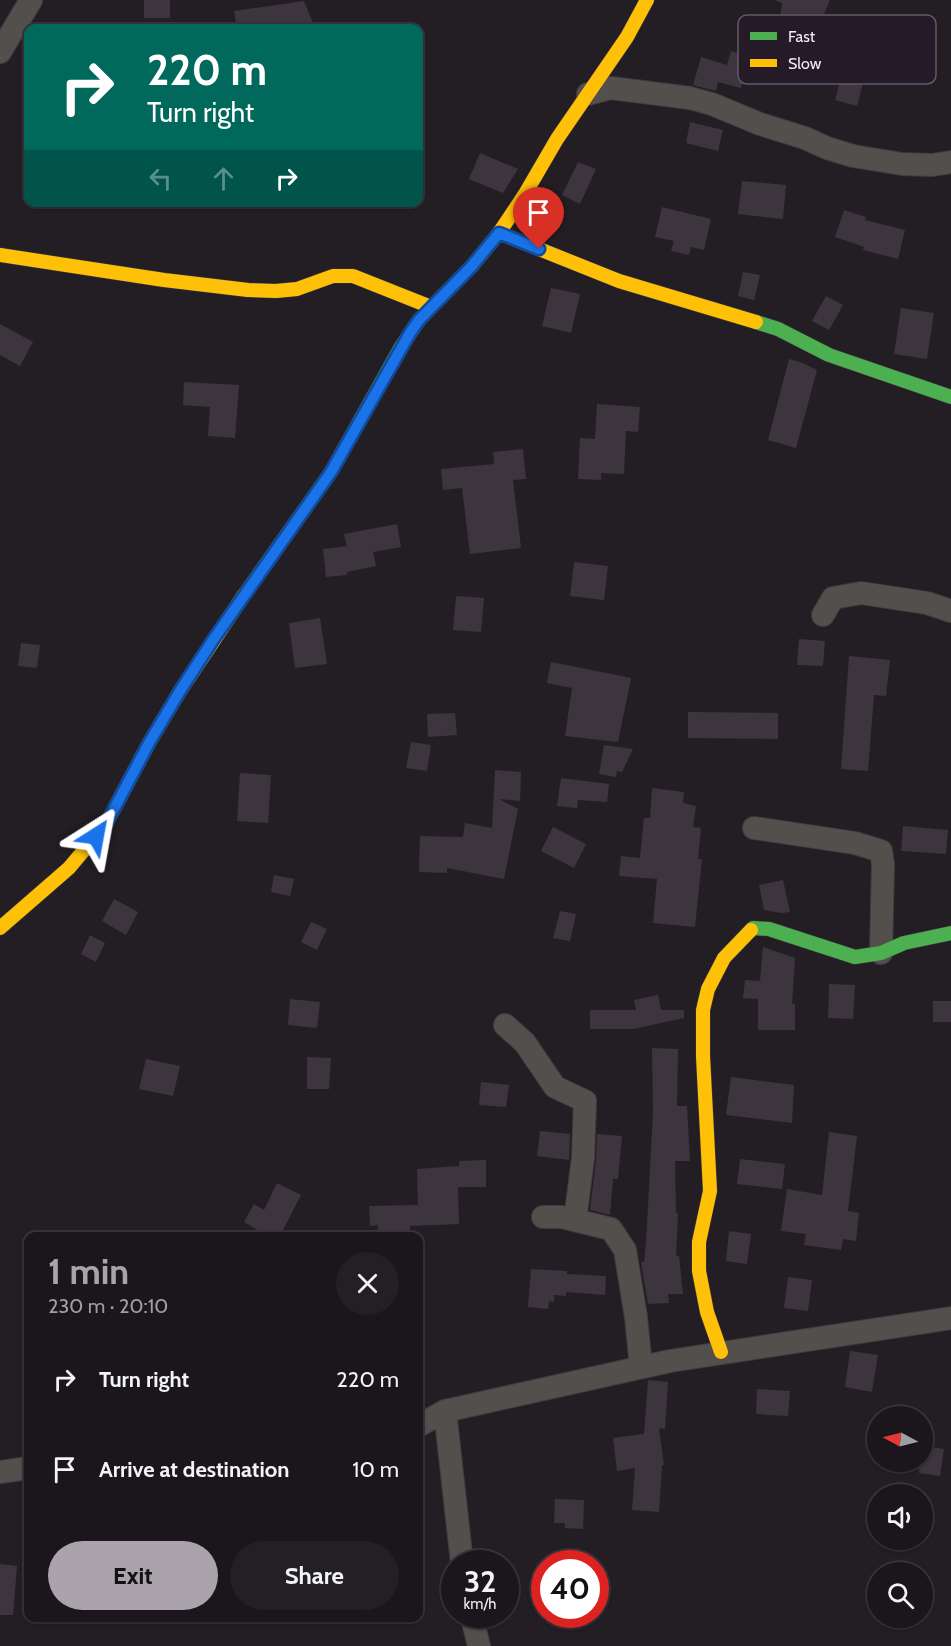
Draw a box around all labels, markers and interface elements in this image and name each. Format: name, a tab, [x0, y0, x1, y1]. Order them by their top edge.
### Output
legend	[738, 15, 936, 84]
text: Fast	[788, 27, 816, 46]
text: 220 m	[147, 44, 267, 96]
icon: right	[48, 48, 126, 126]
text: Slow	[788, 54, 822, 73]
text: Turn right	[147, 96, 254, 129]
icon: left	[144, 162, 177, 195]
icon: ahead	[207, 162, 240, 195]
icon: right	[270, 162, 303, 195]
pin	[513, 187, 564, 249]
icon: arrive	[522, 196, 555, 229]
position arrow	[64, 804, 128, 868]
text: 1 min	[48, 1249, 129, 1293]
button: close	[336, 1252, 399, 1315]
text: 230 m · 20:10	[48, 1294, 168, 1318]
icon: right	[48, 1363, 81, 1396]
text: Turn right	[99, 1366, 189, 1393]
text: 220 m	[336, 1366, 399, 1393]
north arrow	[867, 1406, 933, 1472]
map controls	[867, 1406, 933, 1628]
icon: arrive	[48, 1453, 81, 1486]
text: Arrive at destination	[99, 1456, 289, 1483]
text: 10 m	[352, 1456, 399, 1483]
button: sound	[867, 1484, 933, 1550]
button: Exit	[48, 1541, 218, 1610]
button: Share	[230, 1541, 399, 1610]
speed limit sign: 40	[531, 1550, 609, 1628]
button: search	[867, 1562, 933, 1628]
text: 32	[464, 1563, 496, 1600]
text: km/h	[464, 1595, 496, 1613]

